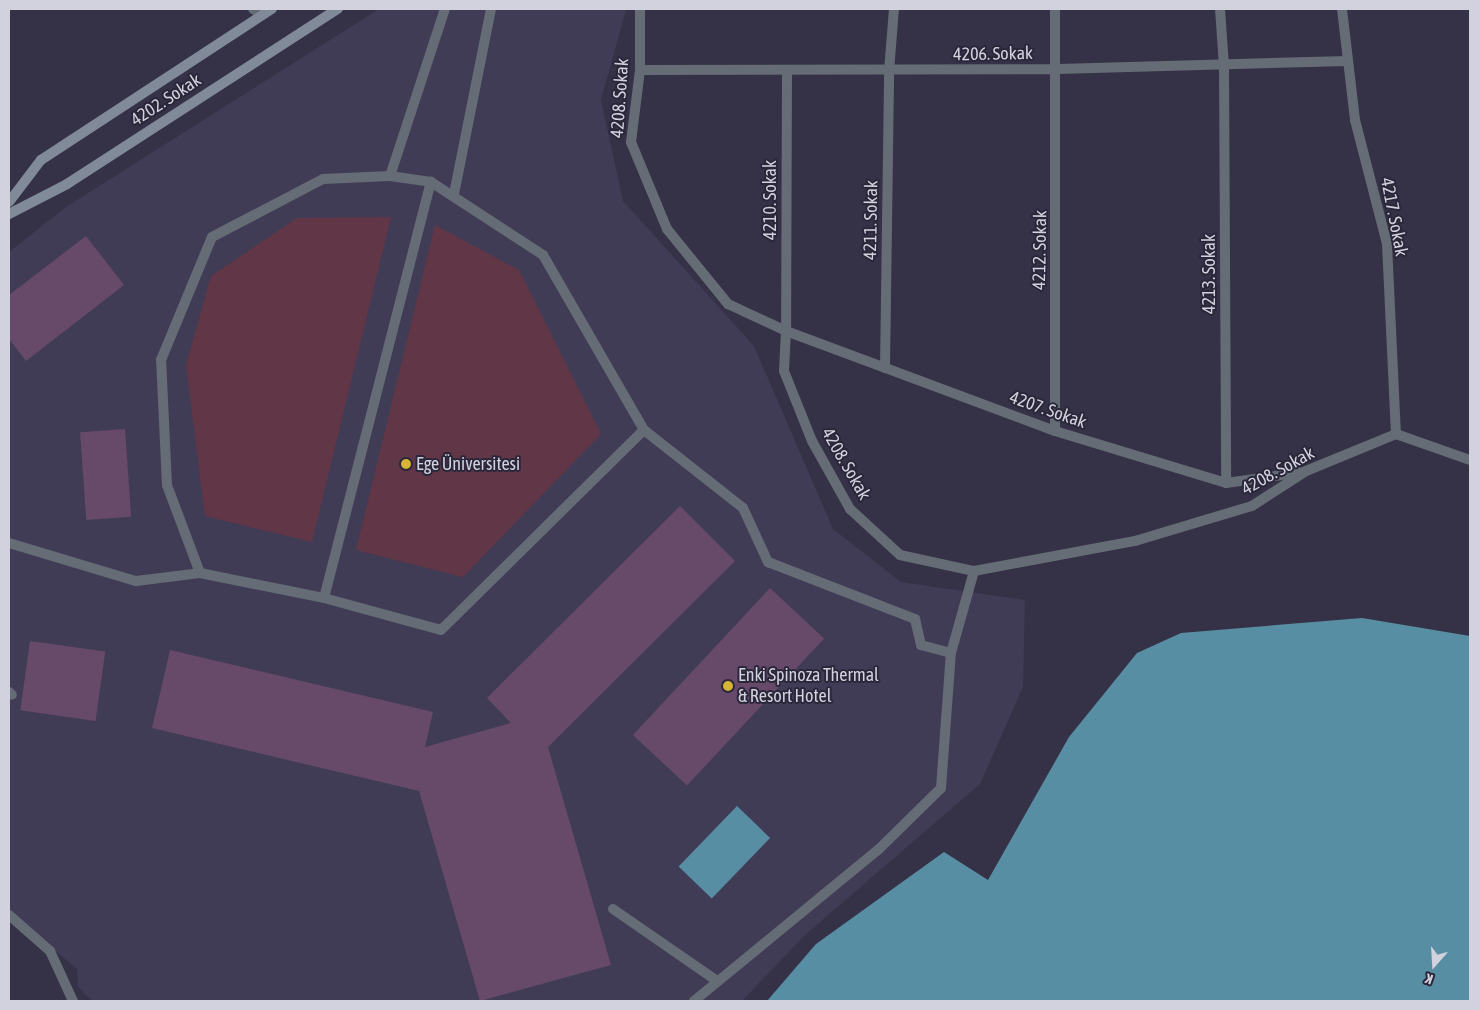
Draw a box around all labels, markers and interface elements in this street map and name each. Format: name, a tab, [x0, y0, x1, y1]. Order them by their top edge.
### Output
street label: 4206. Sokak	[953, 43, 1033, 65]
street label: 4208. Sokak	[606, 57, 634, 139]
street label: 4202. Sokak	[127, 69, 205, 131]
street label: 4210. Sokak	[759, 160, 781, 240]
street label: 4217. Sokak	[1376, 176, 1412, 258]
street label: 4211. Sokak	[860, 180, 882, 260]
street label: 4212. Sokak	[1029, 210, 1051, 290]
street label: 4213. Sokak	[1198, 234, 1220, 314]
street label: 4207. Sokak	[1007, 387, 1089, 433]
street label: 4208. Sokak	[817, 424, 875, 504]
street label: 4208. Sokak	[1238, 442, 1318, 500]
place label: Ege Üniversitesi	[416, 453, 520, 475]
marker: Ege Üniversitesi	[400, 458, 412, 470]
place label: Enki Spinoza Thermal & Resort Hotel	[738, 665, 879, 708]
marker: Enki Spinoza Thermal & Resort Hotel	[722, 680, 734, 692]
north arrow	[1409, 940, 1459, 990]
text: K	[1423, 970, 1435, 988]

